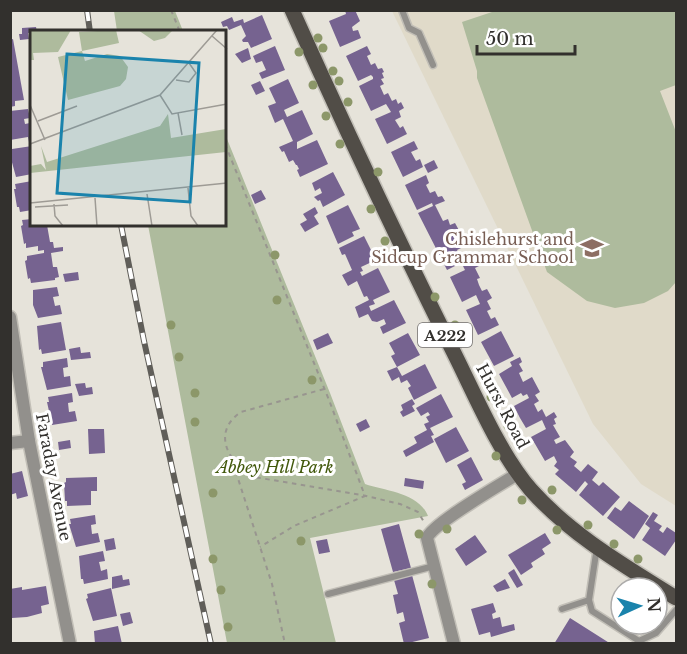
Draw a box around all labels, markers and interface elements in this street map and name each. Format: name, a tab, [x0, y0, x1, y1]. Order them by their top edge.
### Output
scale bar	[477, 18, 574, 56]
text: 50 m	[486, 28, 534, 50]
inset map	[30, 30, 226, 226]
place label: Chislehurst and Sidcup Grammar School	[371, 229, 574, 267]
school or university icon: Chislehurst and Sidcup Grammar School	[579, 235, 605, 261]
road number: A222	[418, 323, 472, 347]
street label: Hurst Road	[472, 360, 534, 452]
street label: Faraday Avenue	[32, 412, 76, 542]
park label: Abbey Hill Park	[215, 457, 333, 477]
north arrow	[609, 576, 669, 636]
text: N	[643, 597, 664, 613]

